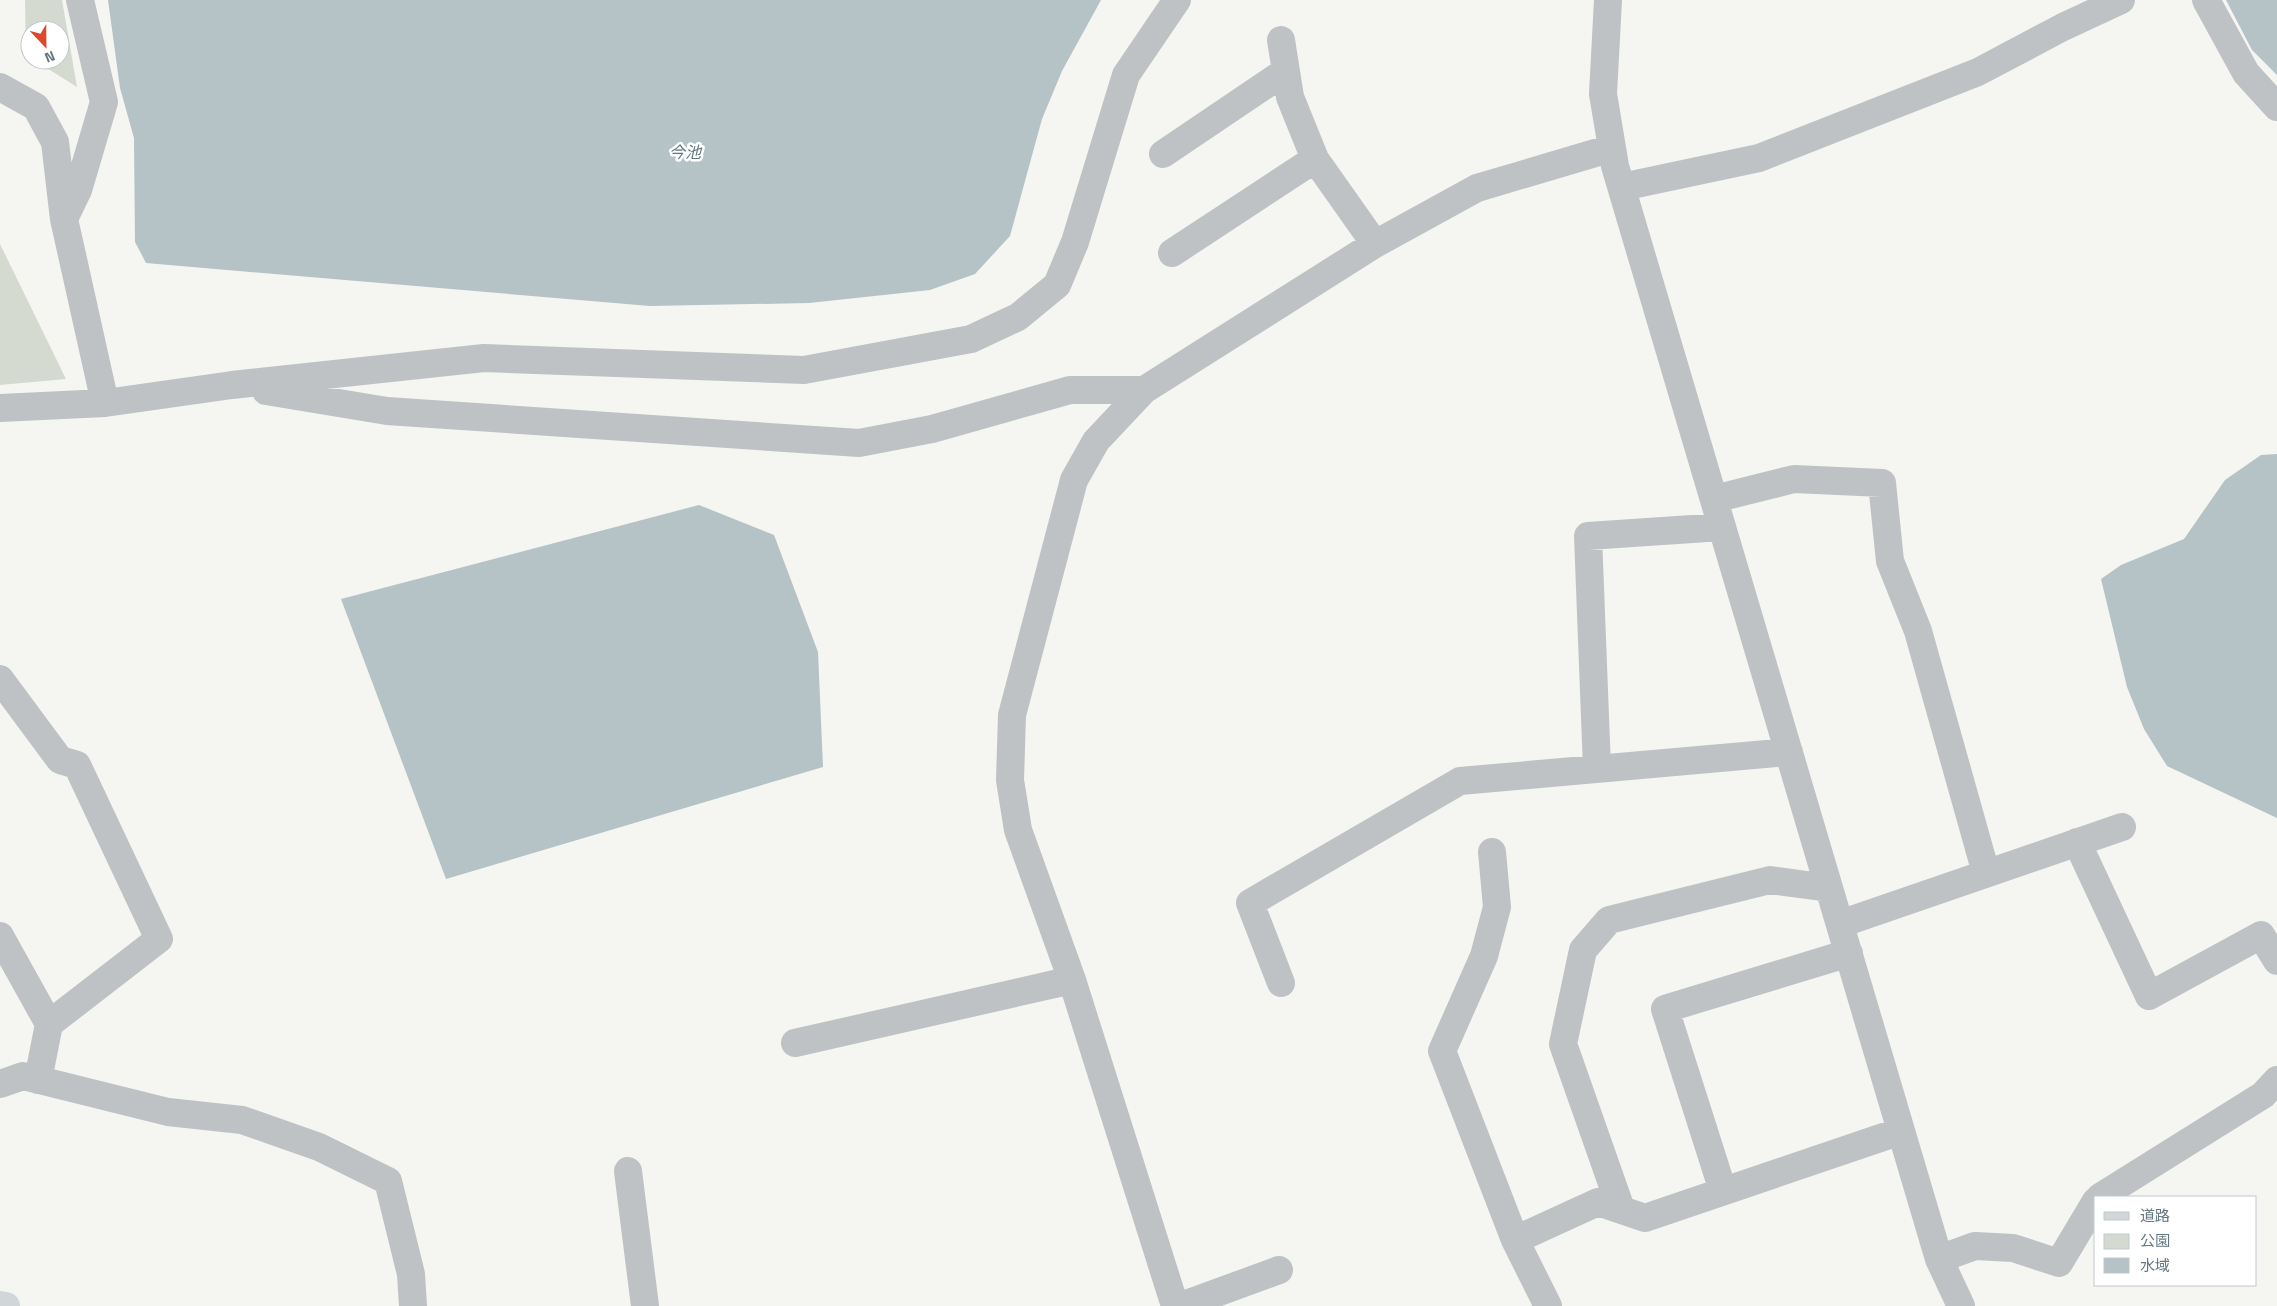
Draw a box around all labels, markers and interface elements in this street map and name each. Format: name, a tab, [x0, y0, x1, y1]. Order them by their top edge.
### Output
north arrow	[20, 20, 70, 70]
text: N	[42, 46, 58, 69]
water label: 今池	[669, 140, 703, 164]
legend	[2094, 1196, 2257, 1286]
text: 道路	[2140, 1204, 2170, 1227]
text: 公園	[2140, 1229, 2170, 1252]
text: 水域	[2140, 1254, 2170, 1277]

